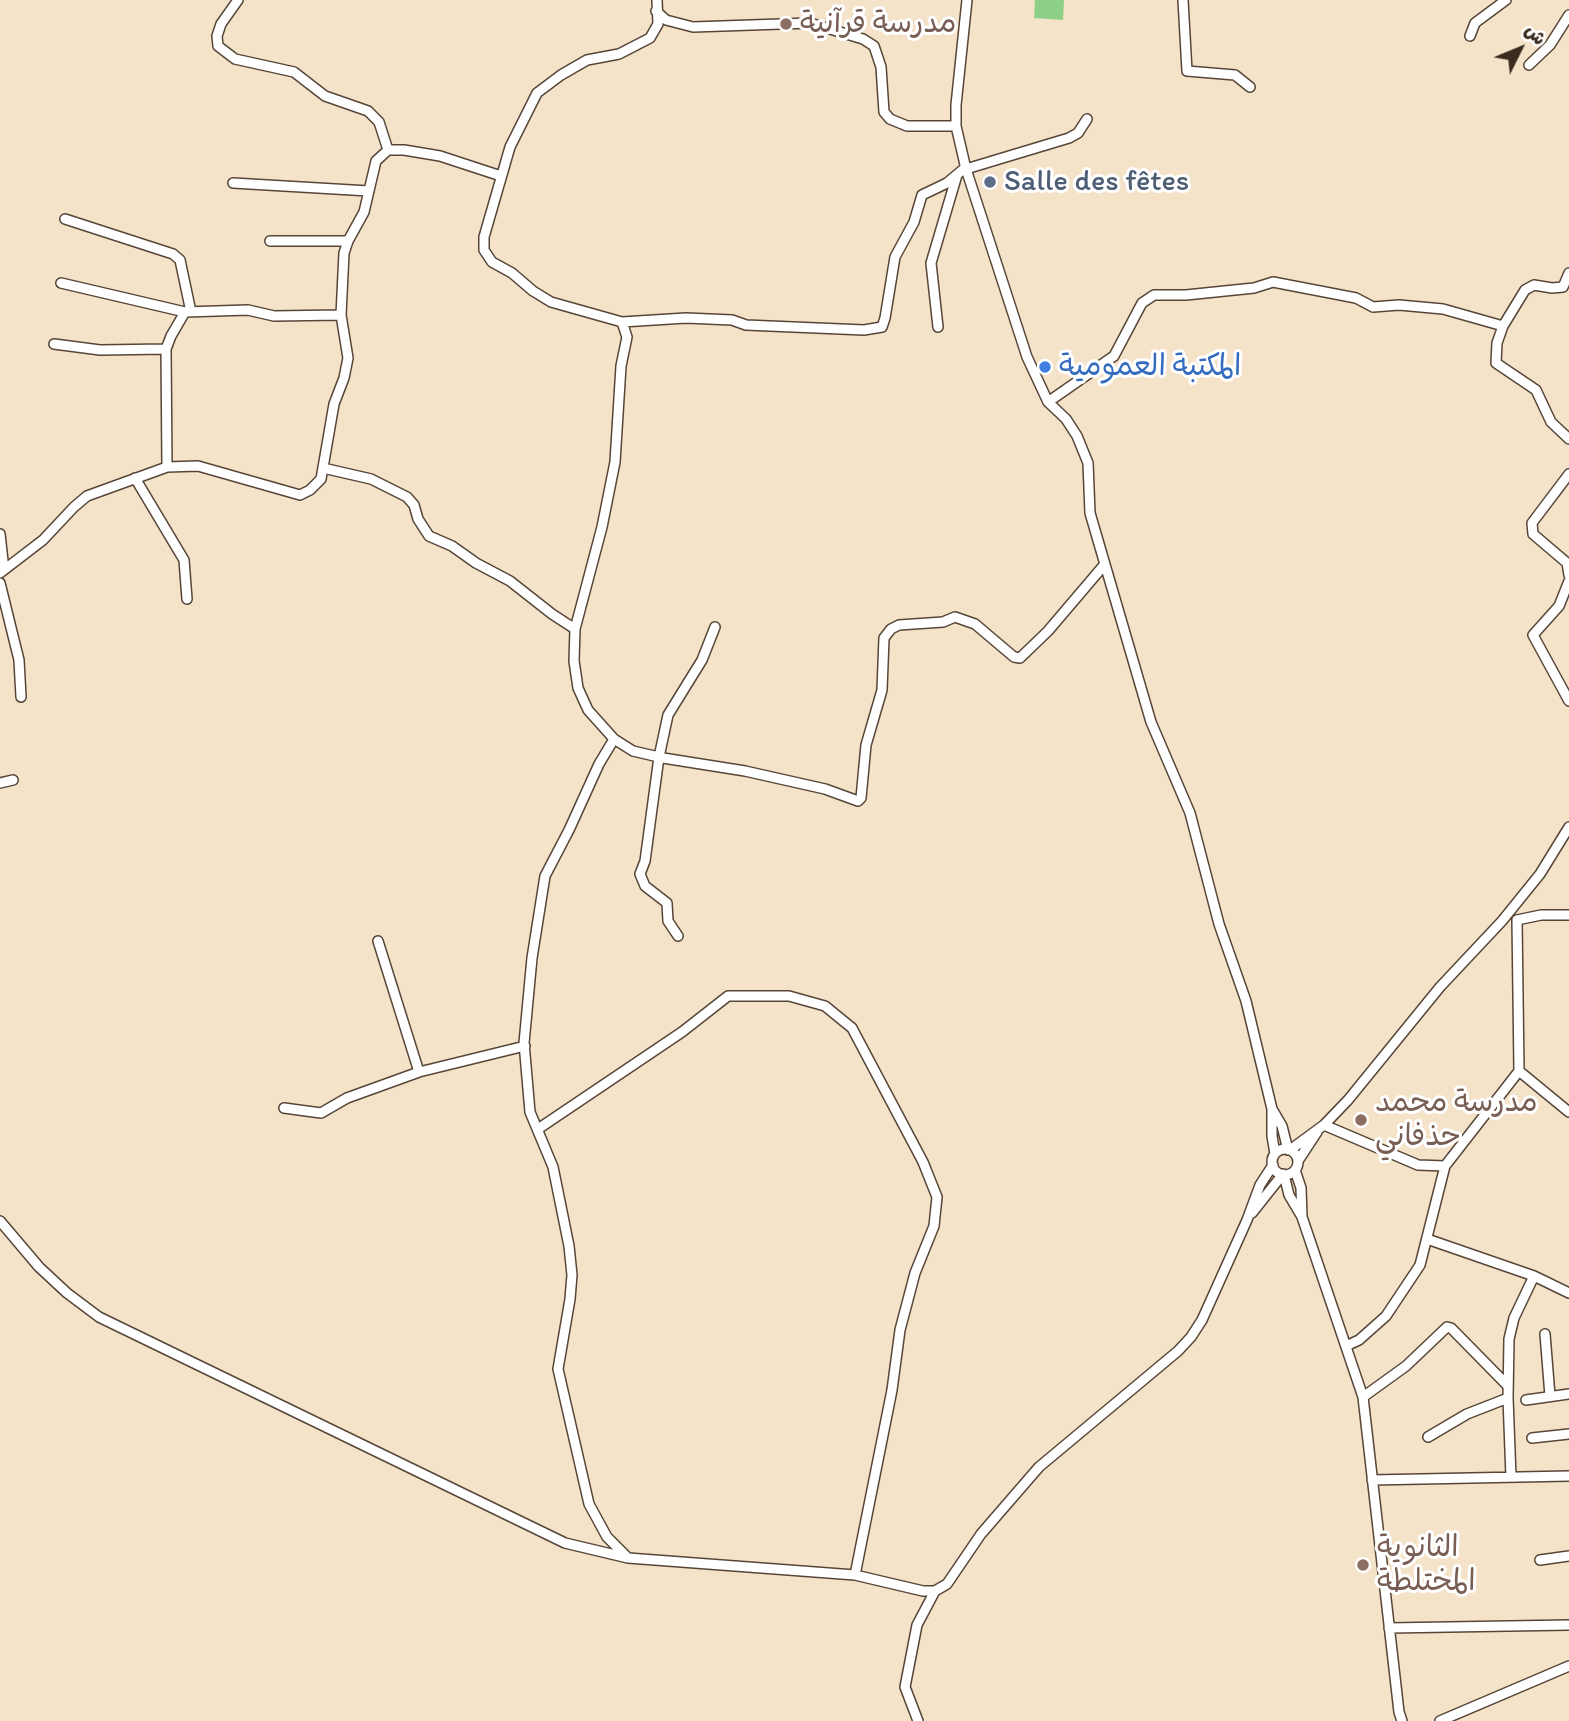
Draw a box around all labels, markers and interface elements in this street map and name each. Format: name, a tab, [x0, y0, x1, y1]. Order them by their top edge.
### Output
place label: مدرسة قرآنية	[800, 6, 956, 42]
north arrow	[1485, 14, 1555, 84]
marker: مدرسة قرآنية	[778, 16, 794, 32]
text: ش	[1520, 19, 1551, 50]
place label: Salle des fêtes	[1004, 164, 1189, 200]
marker: Salle des fêtes	[982, 174, 998, 190]
place label: المكتبة العمومية	[1059, 349, 1241, 385]
marker: المكتبة العمومية	[1037, 359, 1053, 375]
place label: مدرسة محمد حذفاني	[1375, 1085, 1538, 1156]
marker: مدرسة محمد حذفاني	[1353, 1112, 1369, 1128]
place label: الثانوية المختلطة	[1377, 1530, 1476, 1600]
marker: الثانوية المختلطة	[1355, 1557, 1371, 1573]

